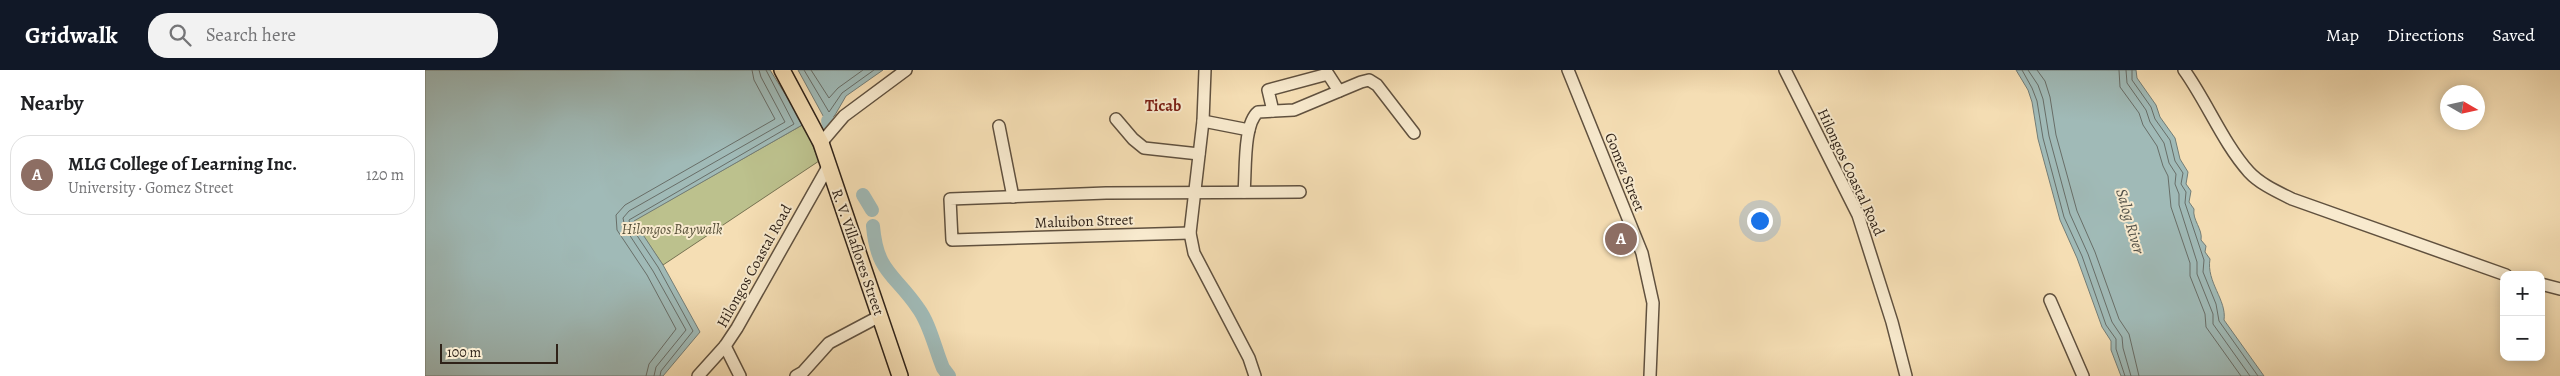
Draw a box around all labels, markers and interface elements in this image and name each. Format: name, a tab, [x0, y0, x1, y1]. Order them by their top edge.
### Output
search box	[148, 13, 498, 58]
text: Gridwalk	[25, 19, 118, 51]
icon: search	[166, 21, 194, 49]
text: Search here	[206, 22, 296, 48]
text: Map	[2326, 23, 2359, 47]
text: Directions	[2387, 23, 2464, 47]
text: Saved	[2492, 23, 2535, 47]
north arrow	[2440, 85, 2485, 130]
text: Nearby	[20, 89, 83, 117]
district label: Ticab	[1145, 95, 1181, 117]
street label: Hilongos Coastal Road	[1813, 105, 1890, 240]
street label: Gomez Street	[1600, 130, 1650, 214]
text: MLG College of Learning Inc.	[68, 151, 297, 177]
text: A	[32, 164, 42, 186]
text: 120 m	[366, 164, 404, 186]
text: University · Gomez Street	[68, 177, 234, 199]
street label: R. V. Villaflores Street	[827, 186, 889, 318]
water label: Salog River	[2110, 186, 2150, 257]
street label: Hilongos Coastal Road	[712, 200, 797, 331]
your location	[1747, 208, 1773, 234]
street label: Maluibon Street	[1034, 209, 1134, 233]
park label: Hilongos Baywalk	[622, 219, 723, 239]
pin: A	[1605, 220, 1637, 258]
map controls	[2500, 271, 2545, 361]
button: +	[2500, 271, 2545, 316]
button: −	[2500, 316, 2545, 361]
scale bar	[440, 341, 557, 364]
text: 100 m	[447, 343, 481, 362]

